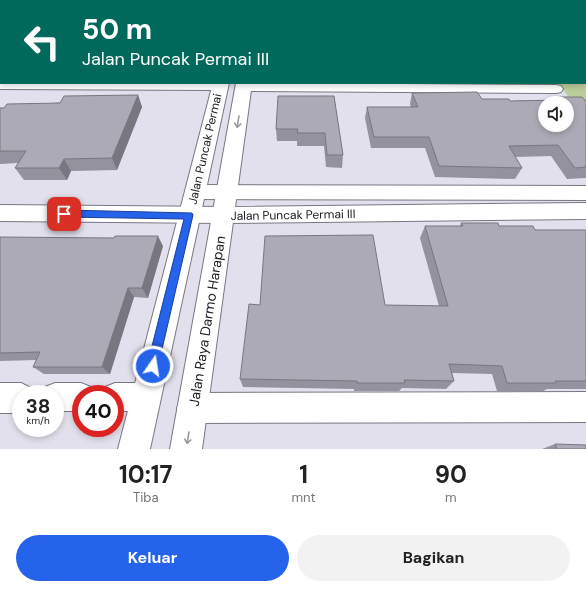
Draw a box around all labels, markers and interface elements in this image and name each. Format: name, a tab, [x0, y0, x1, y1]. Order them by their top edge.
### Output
text: 50 m	[82, 11, 152, 48]
icon: left	[16, 16, 68, 68]
text: Jalan Puncak Permai III	[82, 47, 269, 71]
street label: Jalan Puncak Permai	[184, 92, 226, 206]
map controls	[538, 96, 574, 132]
button: sound	[538, 96, 574, 132]
one-way arrow	[234, 115, 242, 128]
pin	[47, 197, 81, 231]
icon: arrive	[53, 203, 75, 225]
street label: Jalan Puncak Permai III	[230, 206, 356, 224]
street label: Jalan Raya Darmo Harapan	[185, 234, 229, 408]
position arrow	[132, 345, 174, 387]
speed limit sign: 40	[72, 385, 124, 437]
text: 38	[26, 393, 50, 419]
text: km/h	[26, 414, 50, 427]
one-way arrow	[184, 431, 192, 444]
text: 10:17	[119, 459, 172, 490]
text: 1	[299, 459, 308, 490]
text: 90	[435, 459, 467, 490]
text: Tiba	[133, 489, 159, 506]
text: mnt	[292, 489, 316, 506]
text: m	[445, 489, 457, 506]
button: Keluar	[16, 535, 289, 581]
button: Bagikan	[297, 535, 570, 581]

